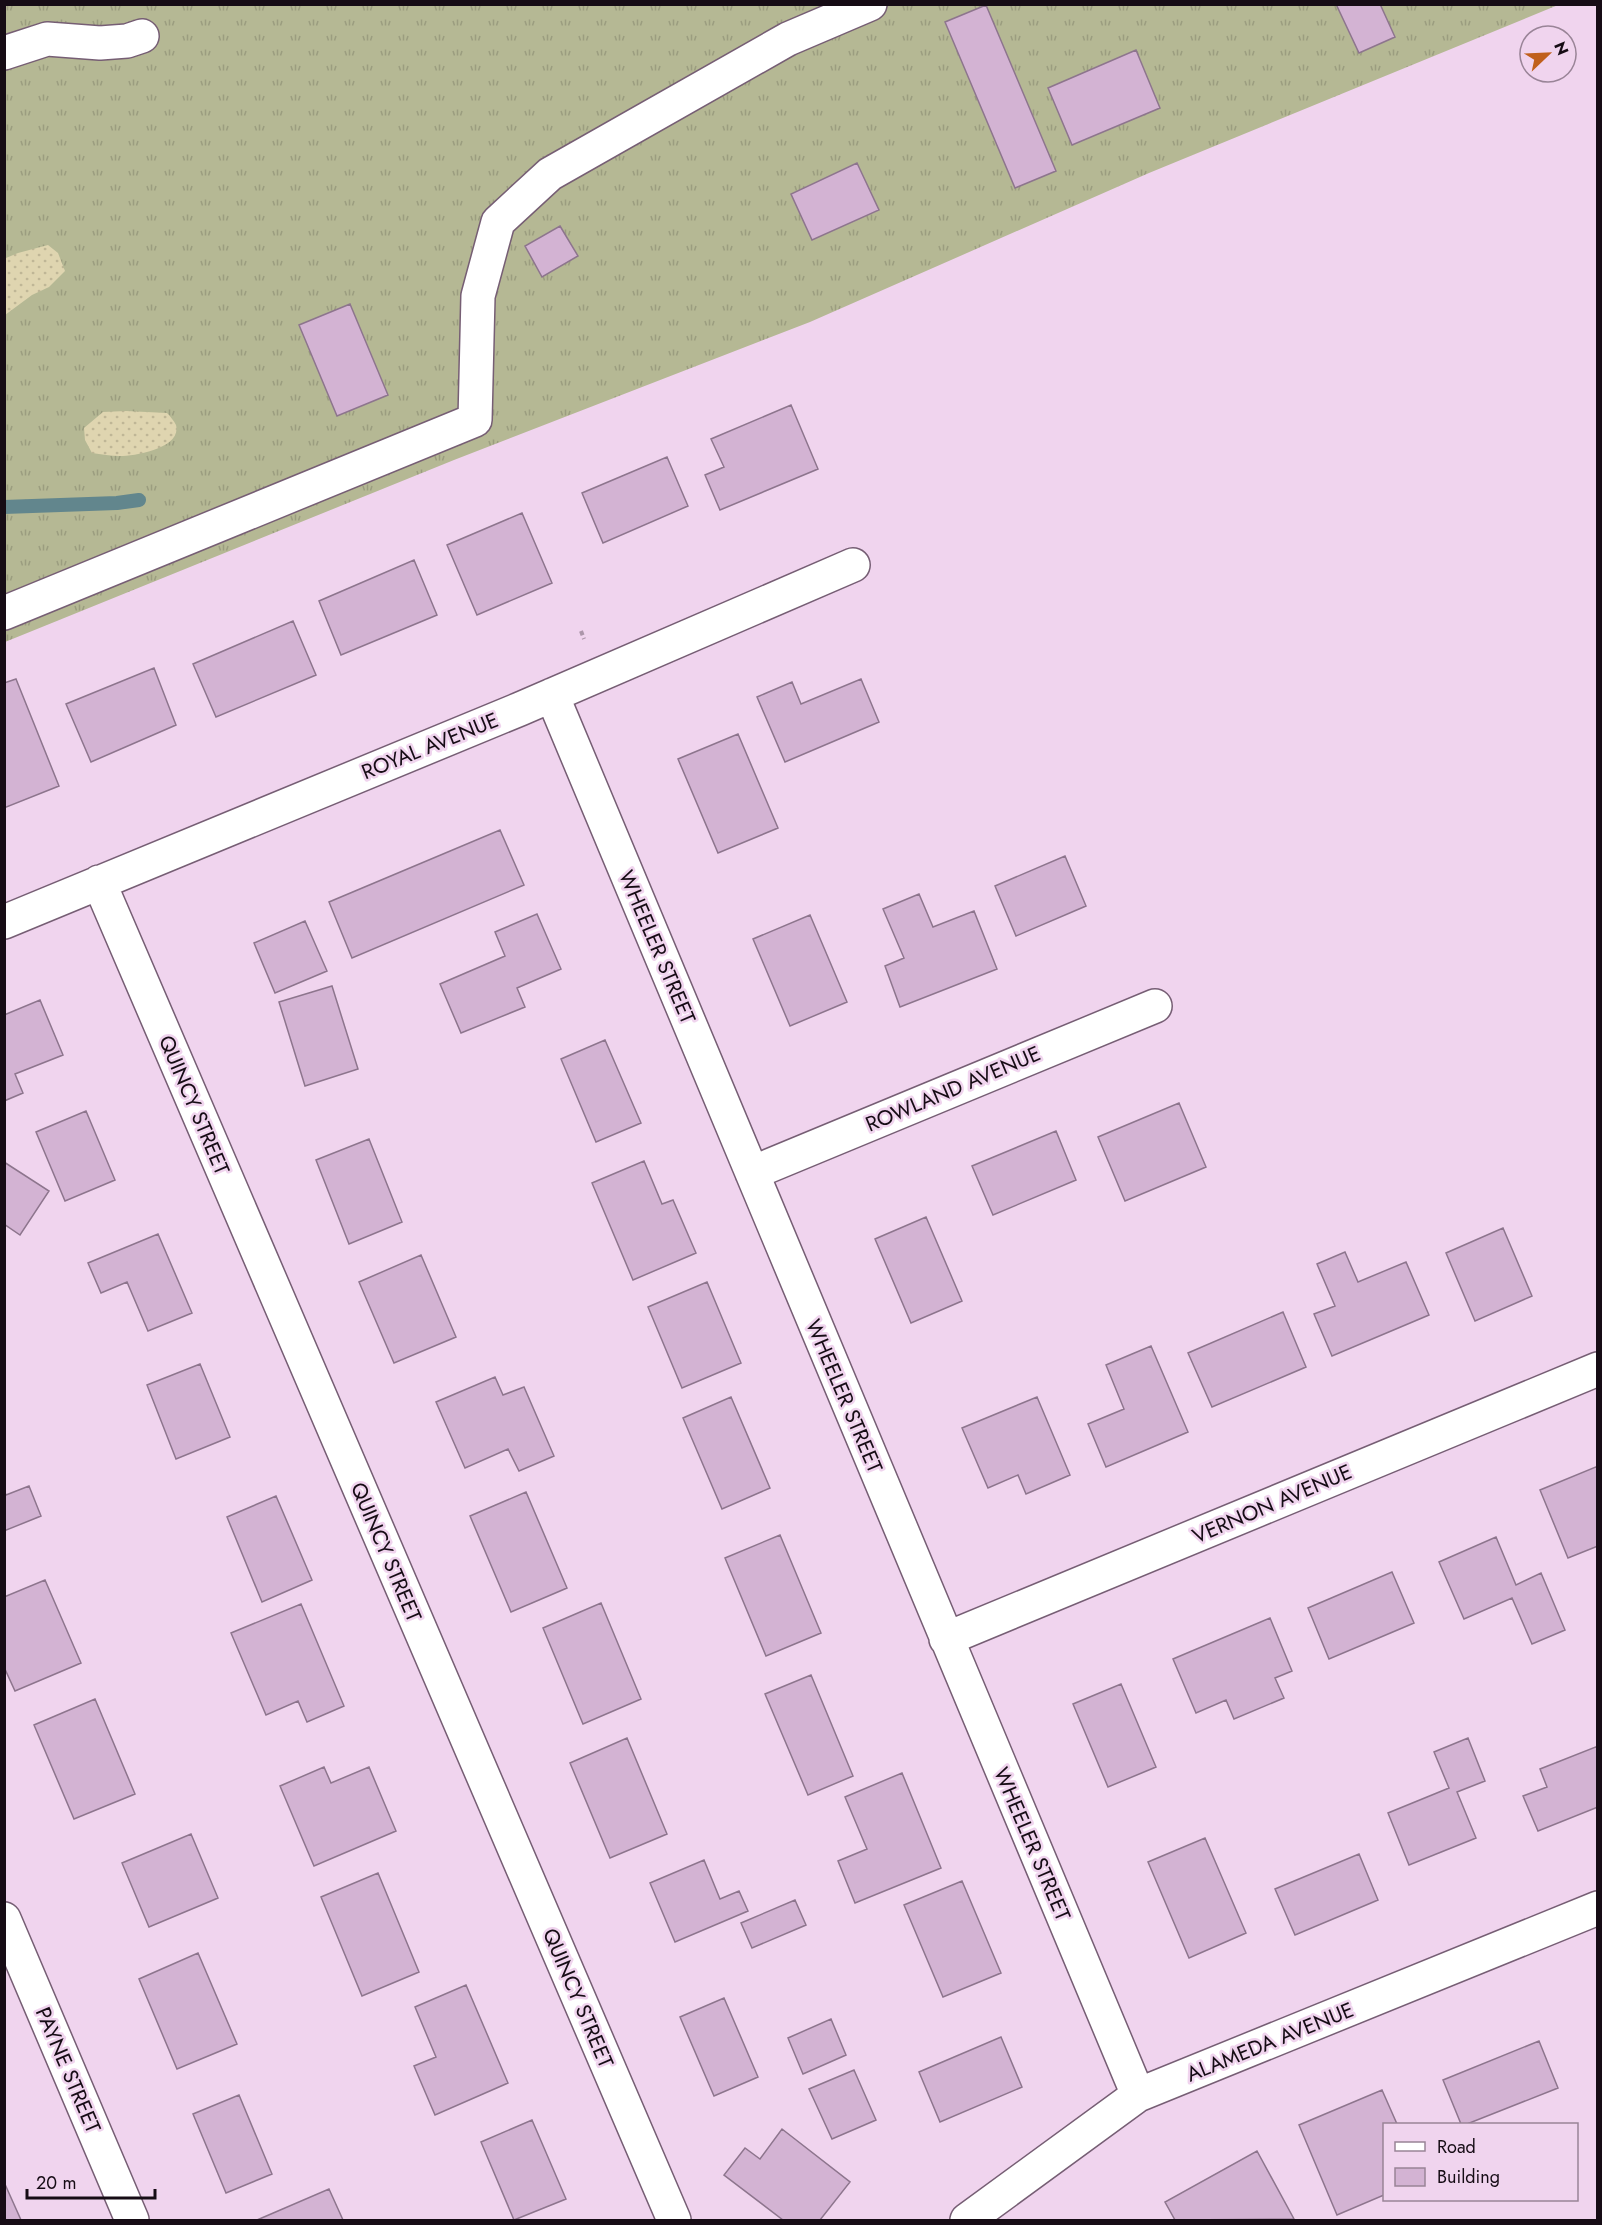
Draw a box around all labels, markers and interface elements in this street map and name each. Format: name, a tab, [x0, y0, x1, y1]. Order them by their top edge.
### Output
north arrow	[1518, 24, 1578, 84]
text: N	[1548, 38, 1574, 59]
street label: ROYAL AVENUE	[357, 705, 503, 787]
street label: WHEELER STREET	[611, 866, 703, 1028]
street label: QUINCY STREET	[151, 1031, 237, 1180]
street label: ROWLAND AVENUE	[861, 1039, 1045, 1139]
street label: WHEELER STREET	[798, 1315, 890, 1477]
street label: VERNON AVENUE	[1188, 1457, 1356, 1551]
street label: QUINCY STREET	[343, 1478, 429, 1627]
street label: WHEELER STREET	[986, 1763, 1078, 1925]
street label: QUINCY STREET	[535, 1924, 621, 2073]
street label: ALAMEDA AVENUE	[1182, 1995, 1358, 2089]
street label: PAYNE STREET	[28, 2002, 108, 2138]
legend	[1383, 2123, 1578, 2201]
text: Road	[1437, 2134, 1476, 2160]
scale bar	[27, 2162, 154, 2200]
text: Building	[1437, 2164, 1500, 2190]
text: 20 m	[36, 2170, 76, 2196]

